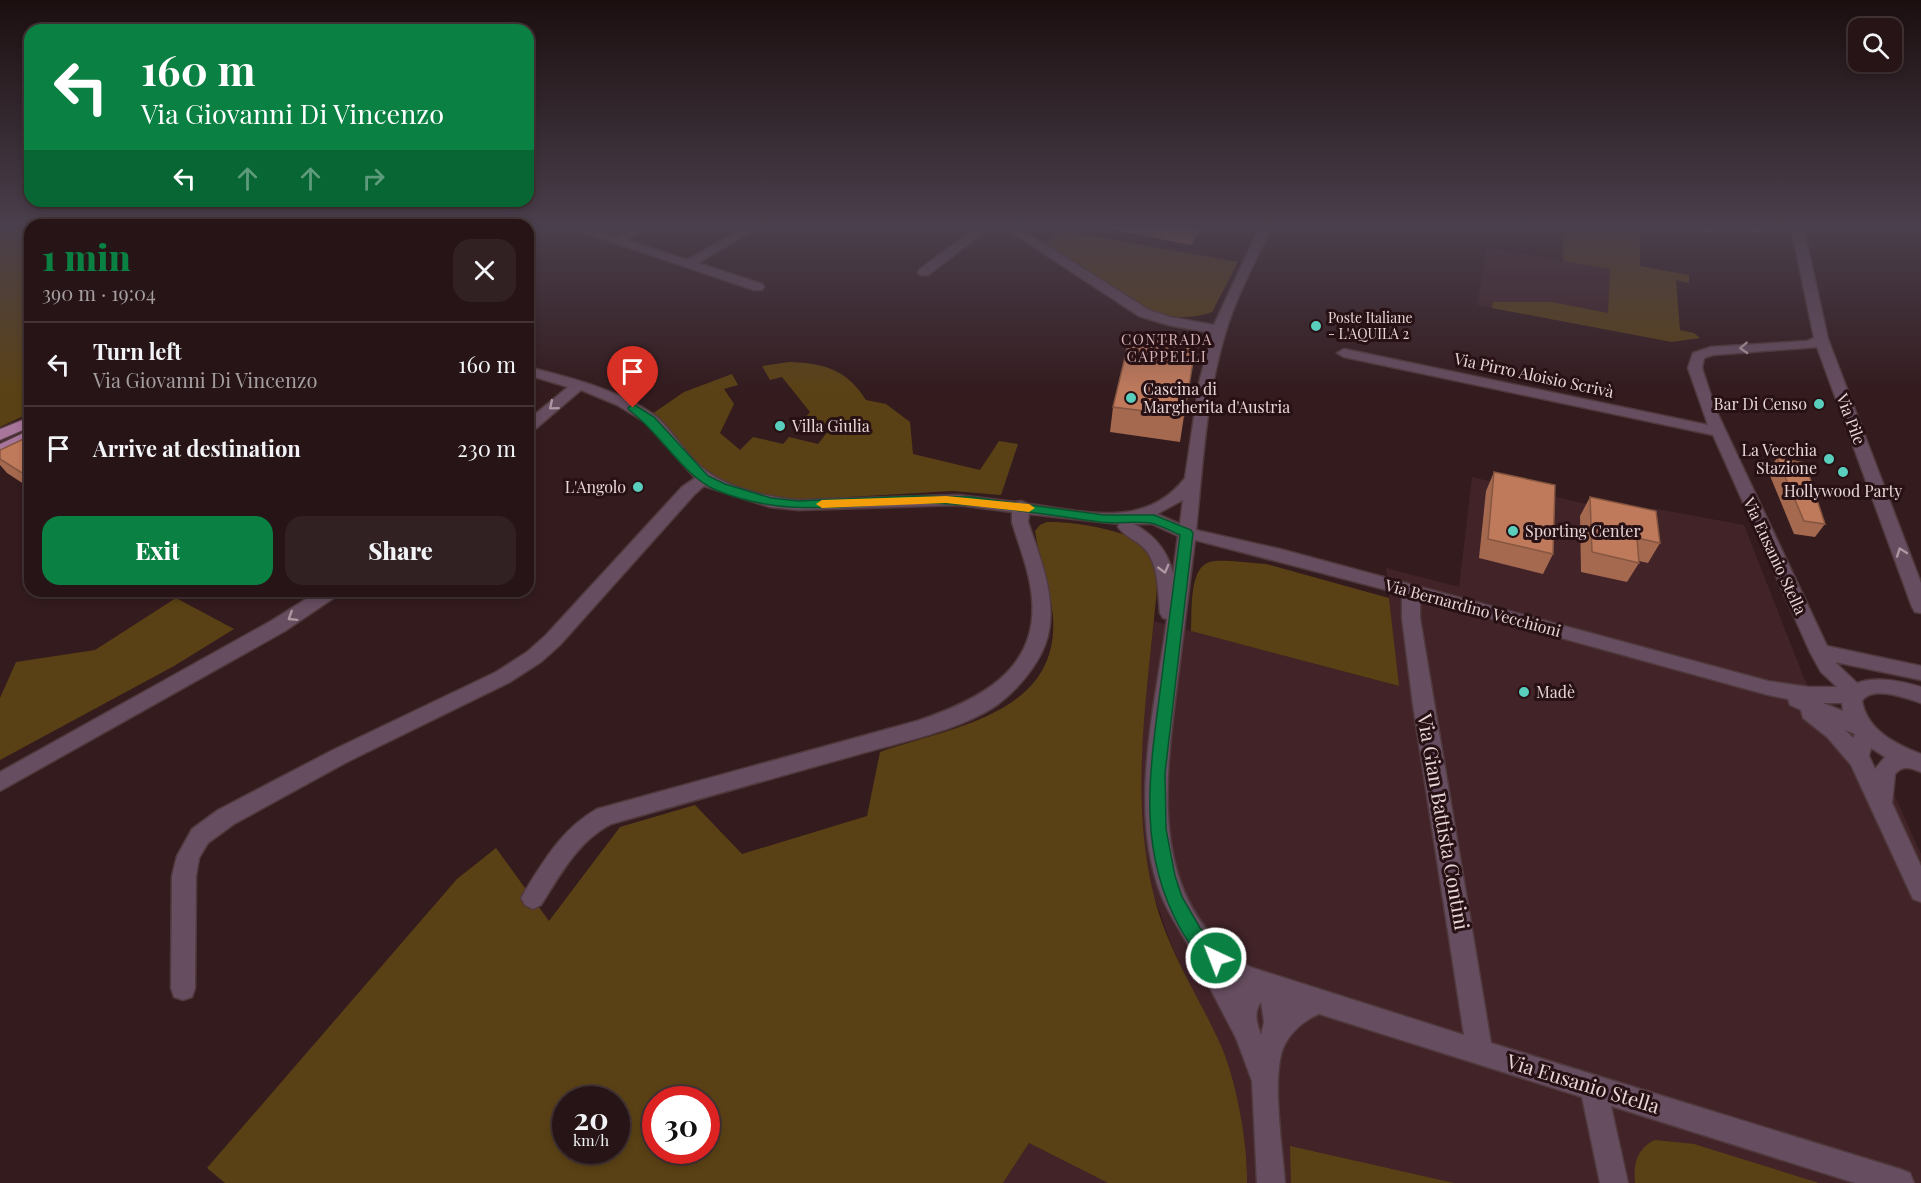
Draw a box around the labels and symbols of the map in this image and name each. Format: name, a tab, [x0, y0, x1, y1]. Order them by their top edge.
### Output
place label: Poste Italiane - L'AQUILA 2	[1328, 308, 1413, 343]
marker: Poste Italiane - L'AQUILA 2	[1309, 319, 1323, 333]
district label: CONTRADA CAPPELLI	[1121, 329, 1213, 366]
one-way arrow	[1739, 341, 1748, 354]
pin	[607, 346, 658, 408]
street label: Via Pirro Aloisio Scrivà	[1451, 347, 1616, 402]
place label: Cascina di Margherita d'Austria	[1143, 378, 1290, 417]
street label: Via Pile	[1832, 390, 1871, 447]
marker: Cascina di Margherita d'Austria	[1124, 391, 1138, 405]
place label: Bar Di Censo	[1713, 393, 1807, 414]
marker: Bar Di Censo	[1812, 397, 1826, 411]
one-way arrow	[549, 399, 560, 410]
place label: Villa Giulia	[791, 415, 870, 436]
marker: Villa Giulia	[773, 419, 787, 433]
place label: La Vecchia Stazione	[1742, 439, 1817, 478]
marker: La Vecchia Stazione	[1822, 452, 1836, 466]
marker: Hollywood Party	[1836, 465, 1850, 479]
place label: L'Angolo	[565, 476, 626, 497]
marker: L'Angolo	[631, 480, 645, 494]
place label: Hollywood Party	[1784, 480, 1902, 501]
street label: Via Eusanio Stella	[1739, 493, 1812, 618]
place label: Sporting Center	[1525, 520, 1641, 541]
marker: Sporting Center	[1506, 524, 1520, 538]
one-way arrow	[1895, 547, 1908, 558]
one-way arrow	[1156, 563, 1169, 573]
street label: Via Bernardino Vecchioni	[1382, 574, 1564, 641]
one-way arrow	[288, 609, 298, 621]
place label: Madè	[1536, 681, 1575, 702]
marker: Madè	[1517, 685, 1531, 699]
street label: Via Gian Battista Contini	[1412, 710, 1477, 932]
position arrow	[1184, 926, 1248, 990]
street label: Via Eusanio Stella	[1503, 1046, 1663, 1119]
speed limit sign: 30	[642, 1086, 720, 1164]

